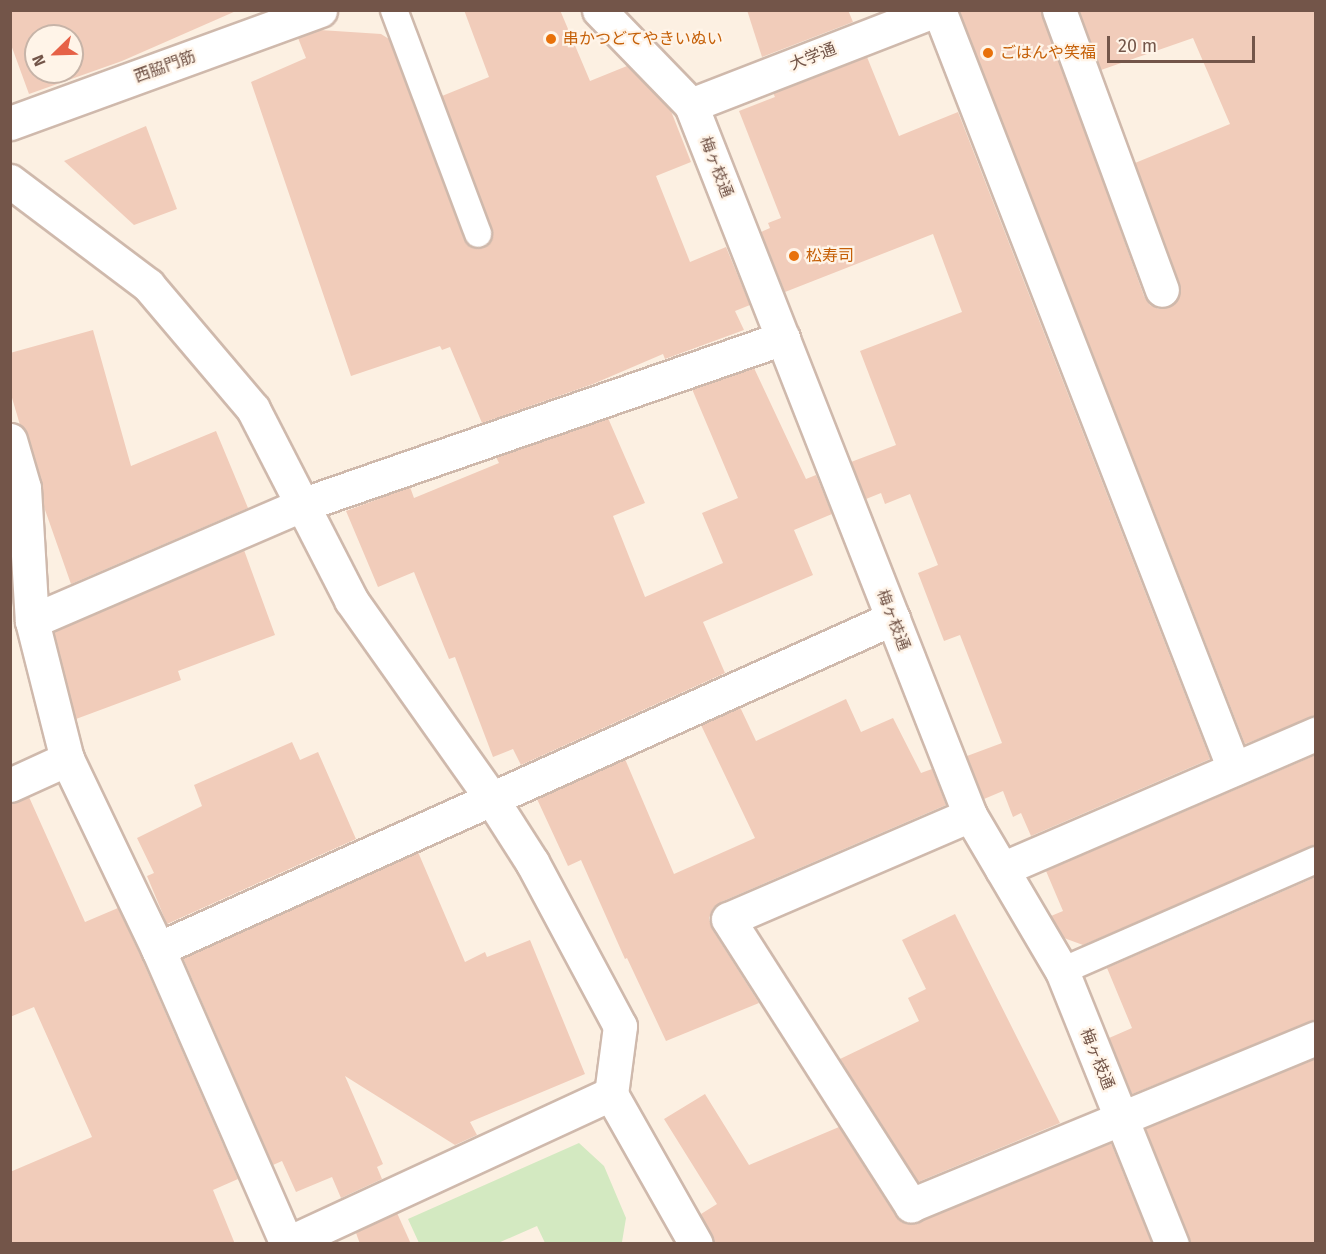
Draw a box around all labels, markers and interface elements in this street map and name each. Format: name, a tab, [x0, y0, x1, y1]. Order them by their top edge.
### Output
north arrow	[24, 24, 84, 84]
scale bar	[1110, 24, 1258, 62]
place label: 串かつどてやきいぬい	[563, 29, 723, 49]
marker: 串かつどてやきいぬい	[544, 32, 558, 46]
text: 20 m	[1118, 35, 1157, 57]
street label: 大学通	[787, 39, 839, 75]
place label: ごはんや笑福	[1000, 43, 1096, 63]
marker: ごはんや笑福	[981, 46, 995, 60]
street label: 西脇門筋	[132, 47, 198, 87]
text: N	[28, 52, 50, 69]
street label: 梅ヶ枝通	[696, 134, 736, 200]
place label: 松寿司	[806, 246, 854, 266]
marker: 松寿司	[787, 249, 801, 263]
street label: 梅ヶ枝通	[873, 587, 913, 653]
street label: 梅ヶ枝通	[1076, 1026, 1118, 1092]

